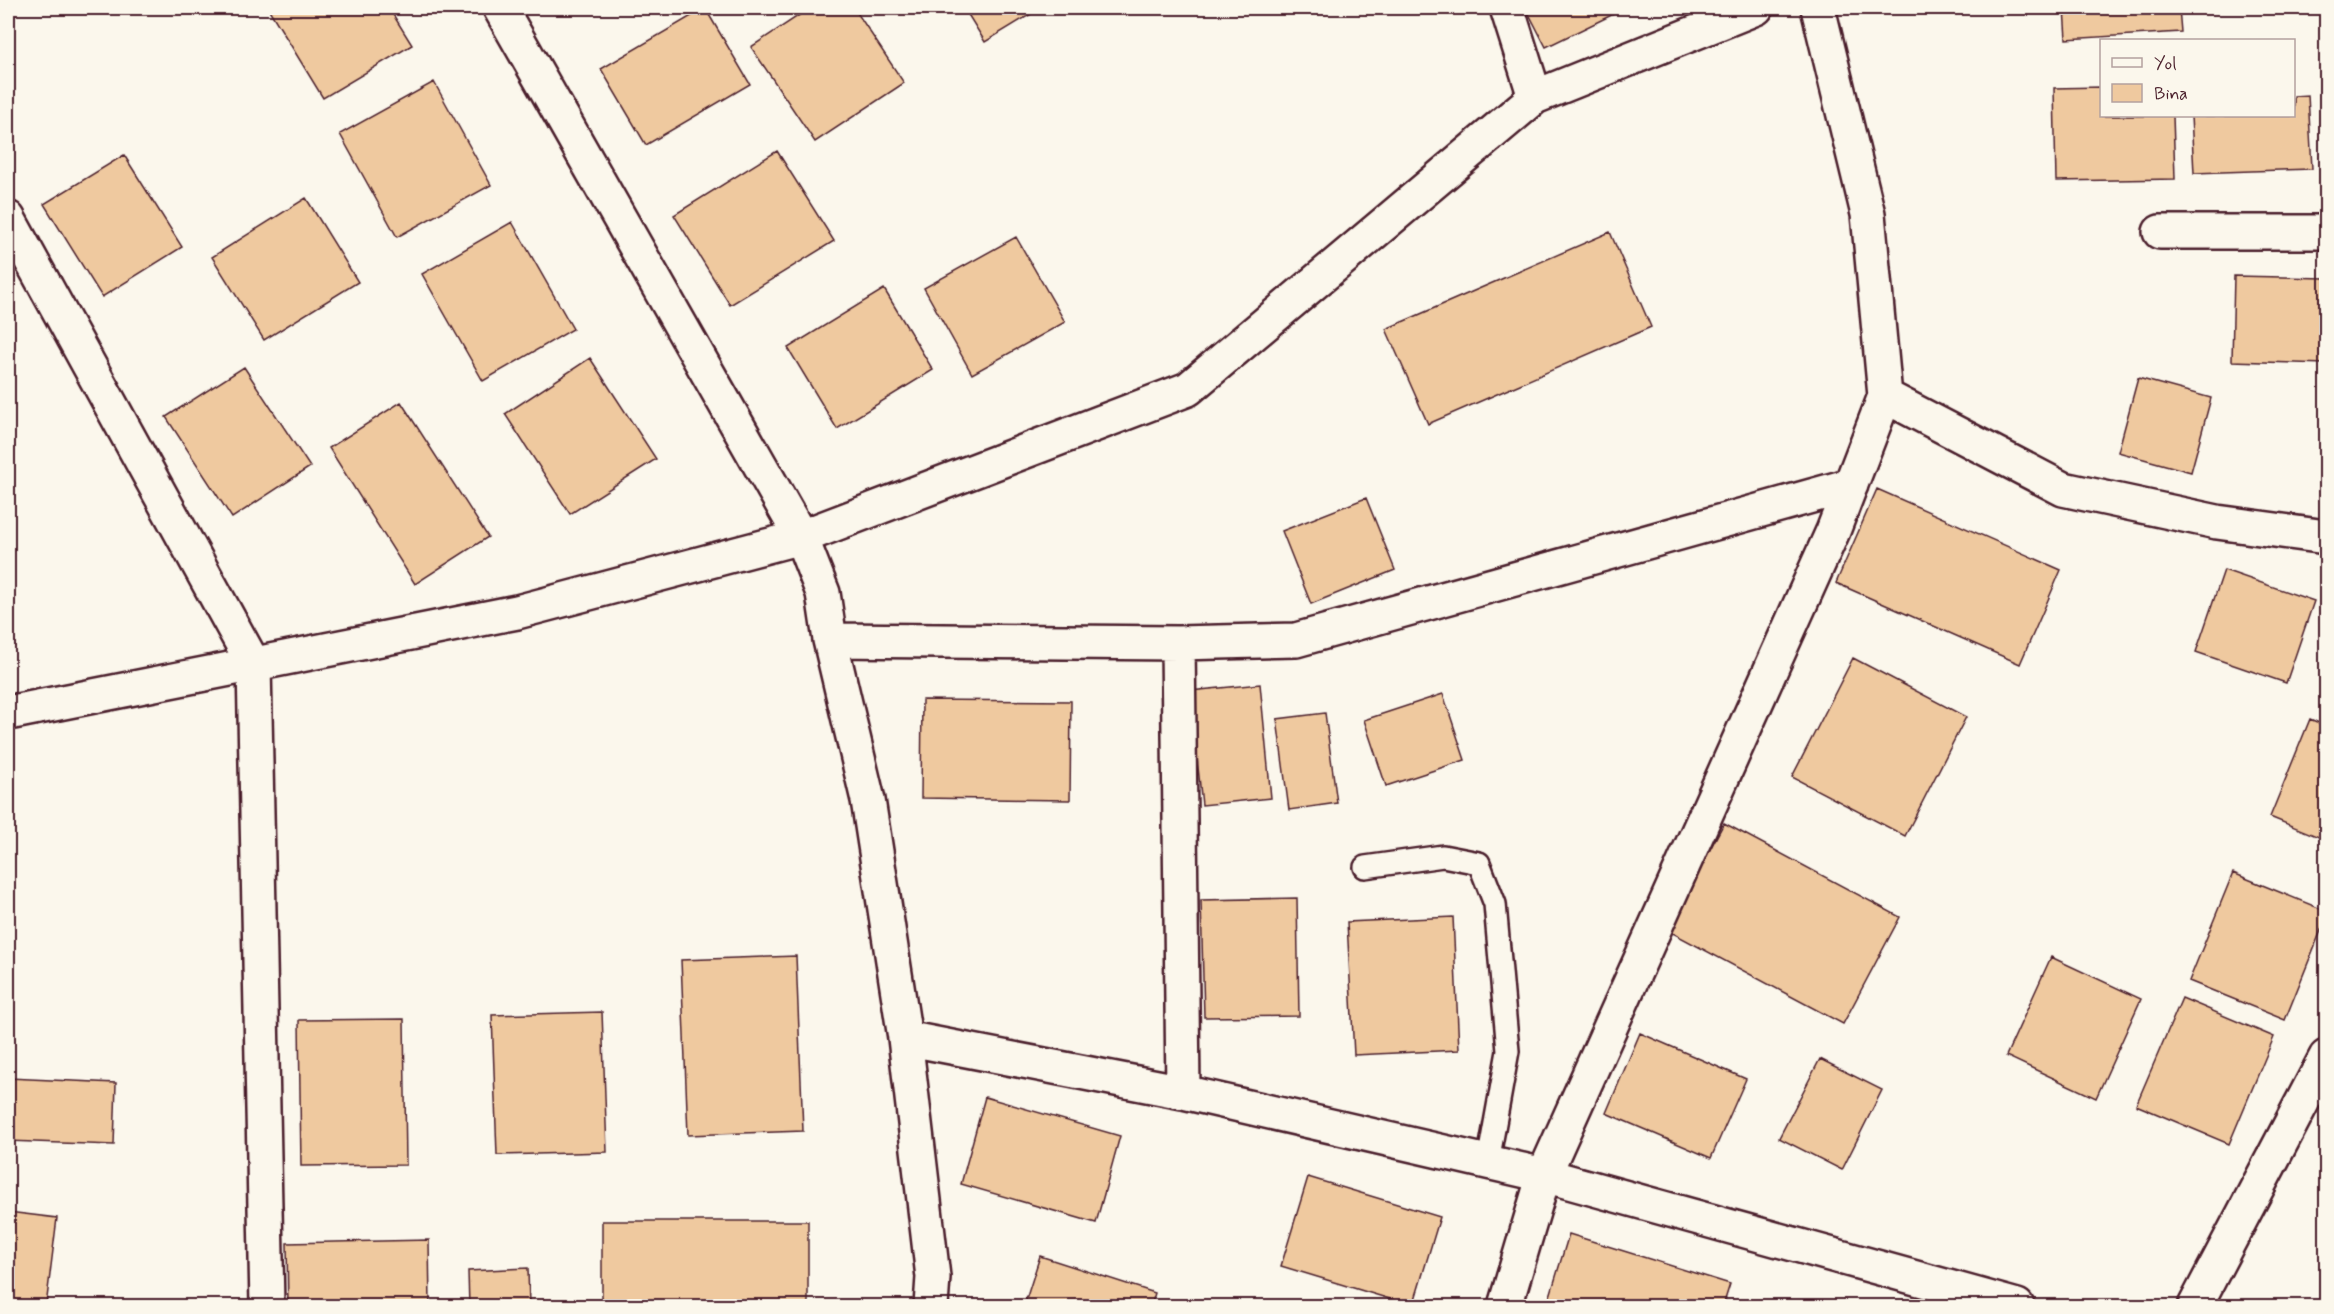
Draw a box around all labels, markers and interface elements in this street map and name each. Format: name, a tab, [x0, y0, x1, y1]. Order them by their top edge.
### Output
legend	[2100, 39, 2295, 117]
text: Yol	[2154, 52, 2177, 76]
text: Bina	[2154, 82, 2188, 106]

